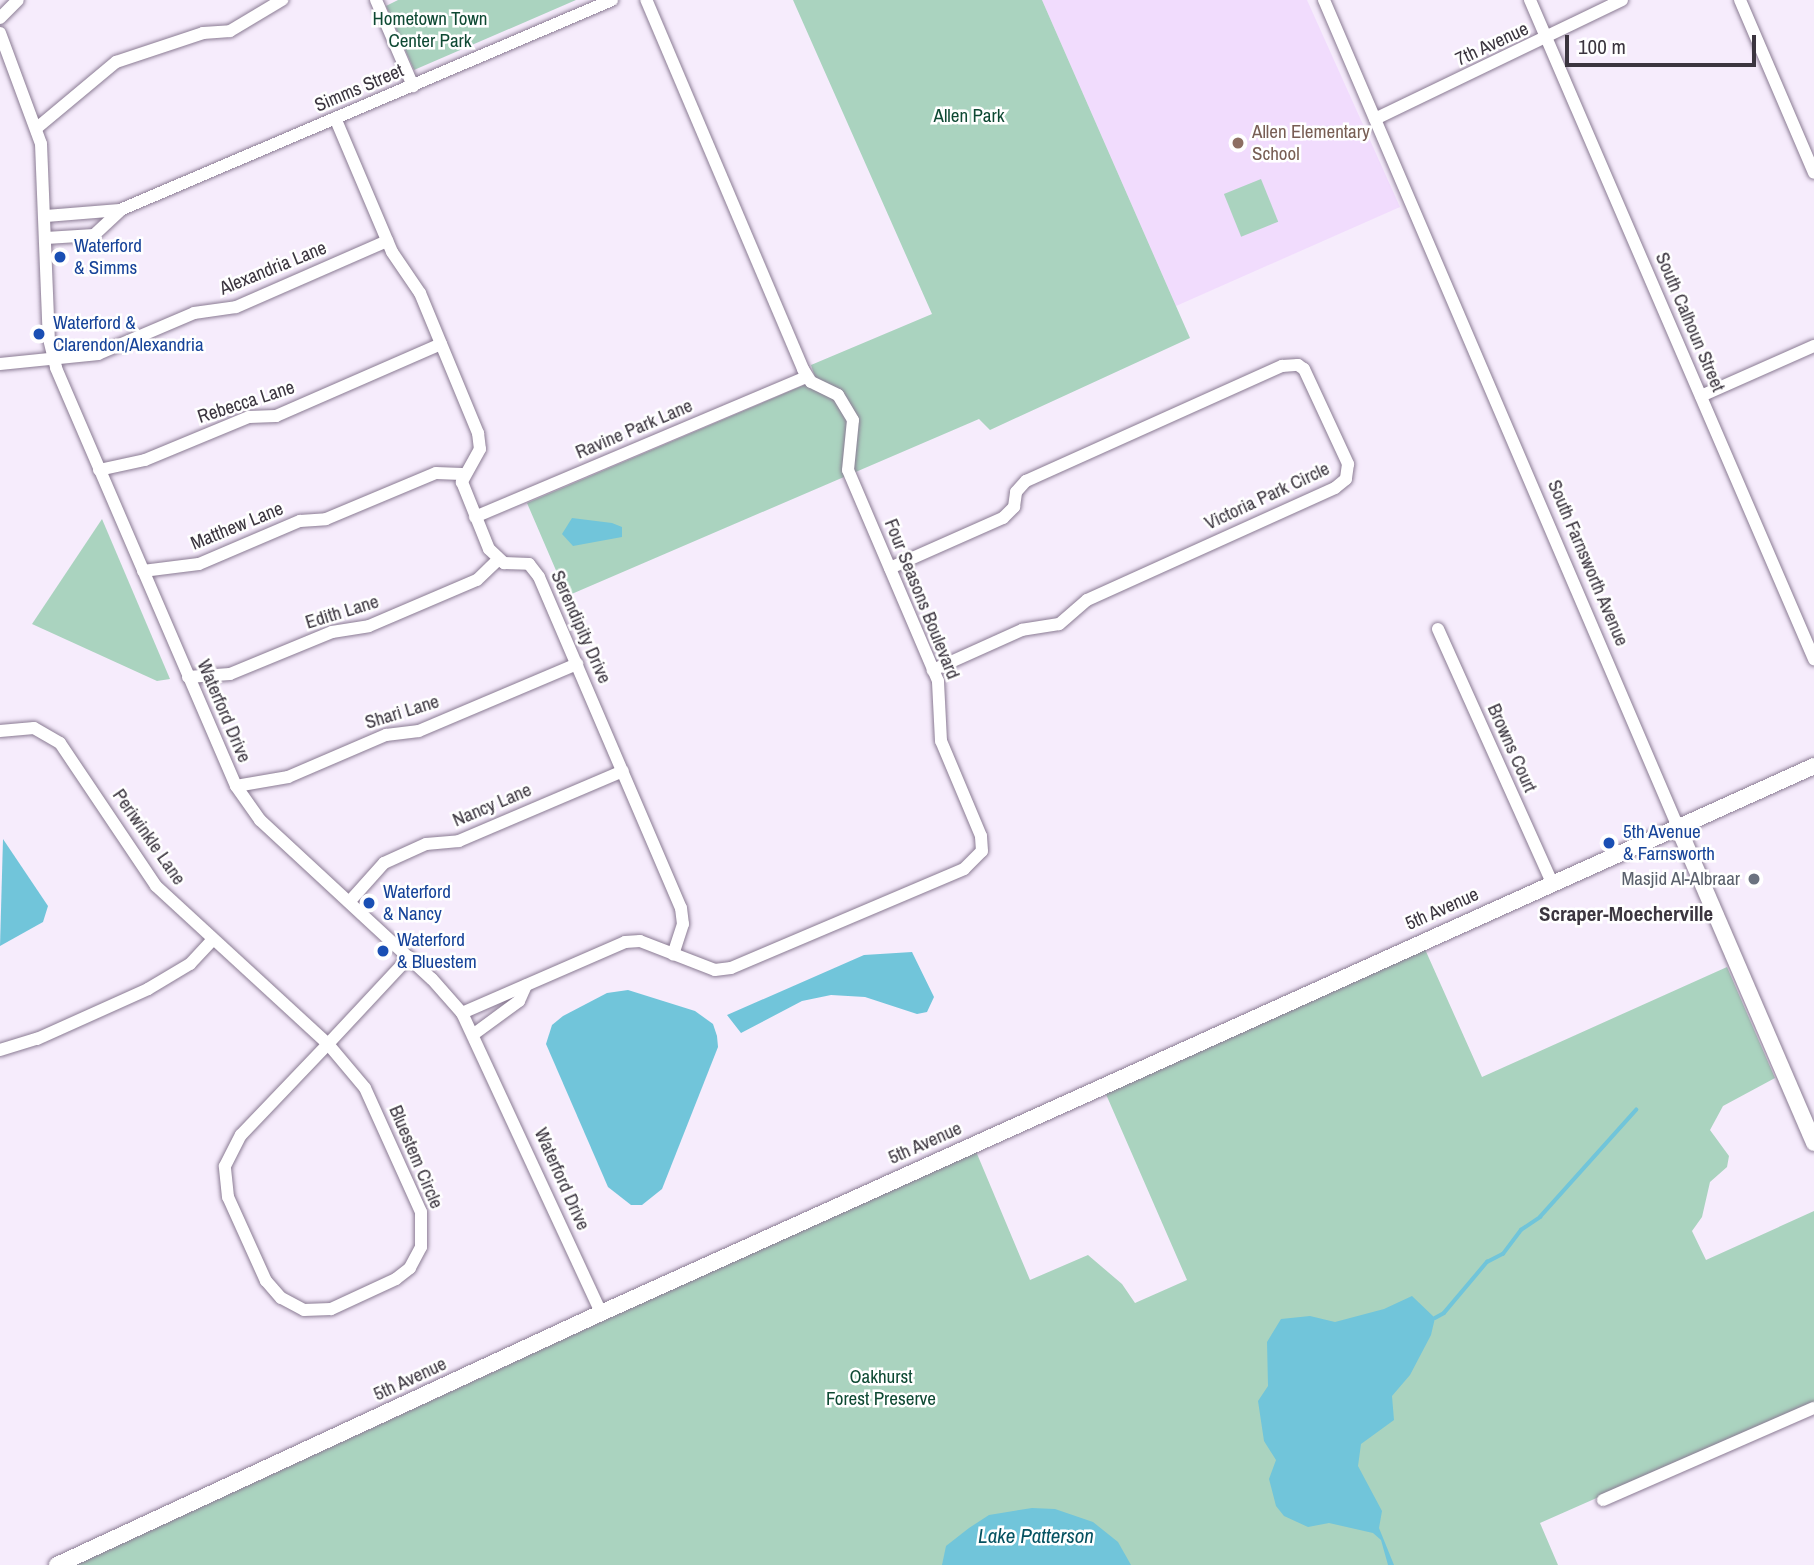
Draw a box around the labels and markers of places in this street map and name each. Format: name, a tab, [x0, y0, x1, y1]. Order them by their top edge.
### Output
place label: Allen Elementary School	[1252, 121, 1370, 165]
marker: Allen Elementary School	[1230, 135, 1246, 151]
place label: Waterford & Simms	[74, 235, 142, 279]
marker: Waterford & Simms	[52, 249, 68, 265]
place label: Waterford & Clarendon/Alexandria	[53, 312, 204, 356]
marker: Waterford & Clarendon/Alexandria	[31, 326, 47, 342]
place label: 5th Avenue & Farnsworth	[1623, 821, 1715, 865]
marker: 5th Avenue & Farnsworth	[1601, 835, 1617, 851]
place label: Masjid Al-Albraar	[1621, 868, 1740, 890]
marker: Masjid Al-Albraar	[1746, 871, 1762, 887]
place label: Waterford & Nancy	[383, 881, 451, 925]
marker: Waterford & Nancy	[361, 895, 377, 911]
place label: Waterford & Bluestem	[397, 929, 477, 973]
marker: Waterford & Bluestem	[375, 943, 391, 959]

